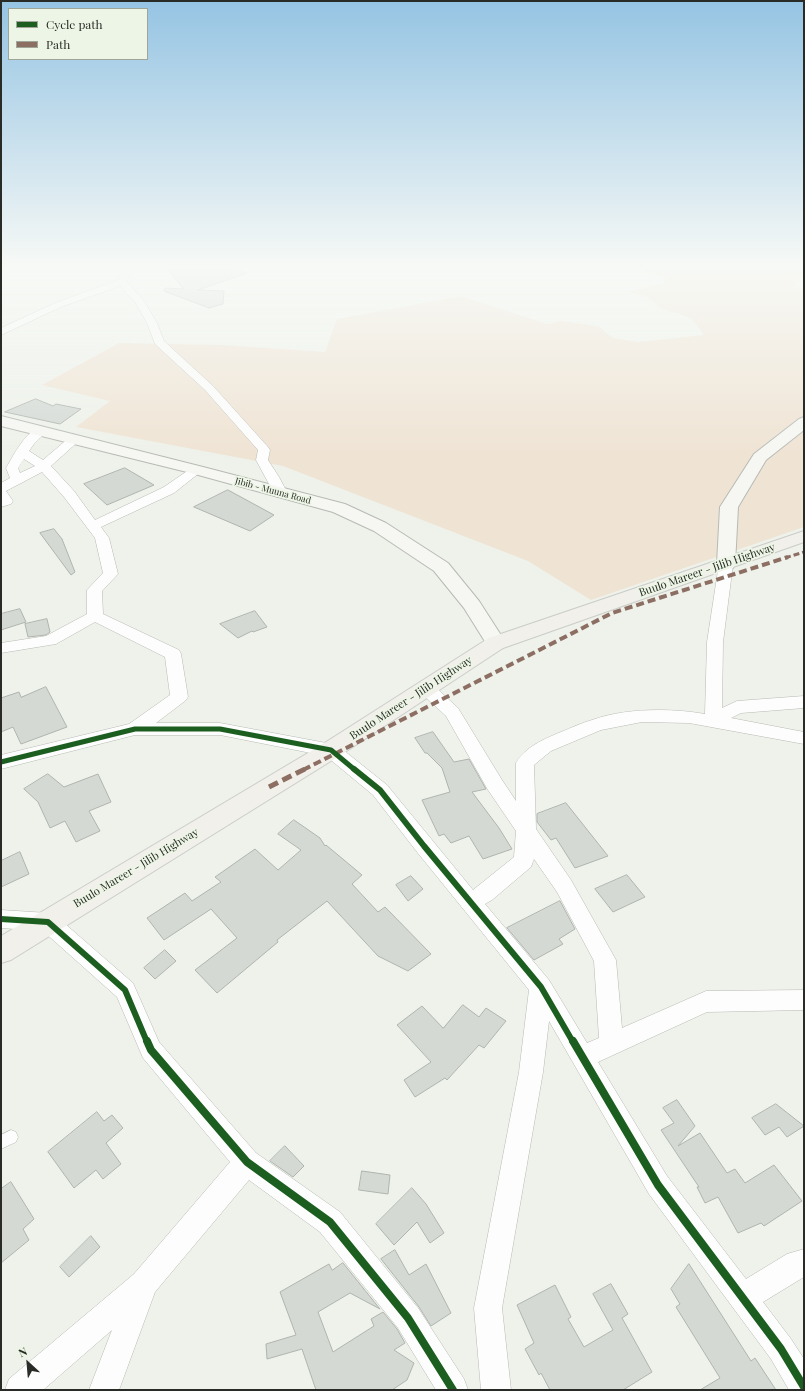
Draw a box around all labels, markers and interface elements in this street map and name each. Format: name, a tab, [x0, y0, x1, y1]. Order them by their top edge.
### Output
legend	[8, 8, 148, 60]
text: Cycle path	[46, 16, 103, 32]
text: Path	[46, 36, 70, 52]
street label: Jibib - Muuna Road	[234, 476, 312, 506]
street label: Buulo Mareer - Jilib Highway	[637, 540, 777, 600]
street label: Buulo Mareer - Jilib Highway	[347, 653, 475, 743]
street label: Buulo Mareer - Jilib Highway	[71, 825, 201, 911]
north arrow	[8, 1343, 48, 1383]
text: N	[16, 1343, 29, 1360]

